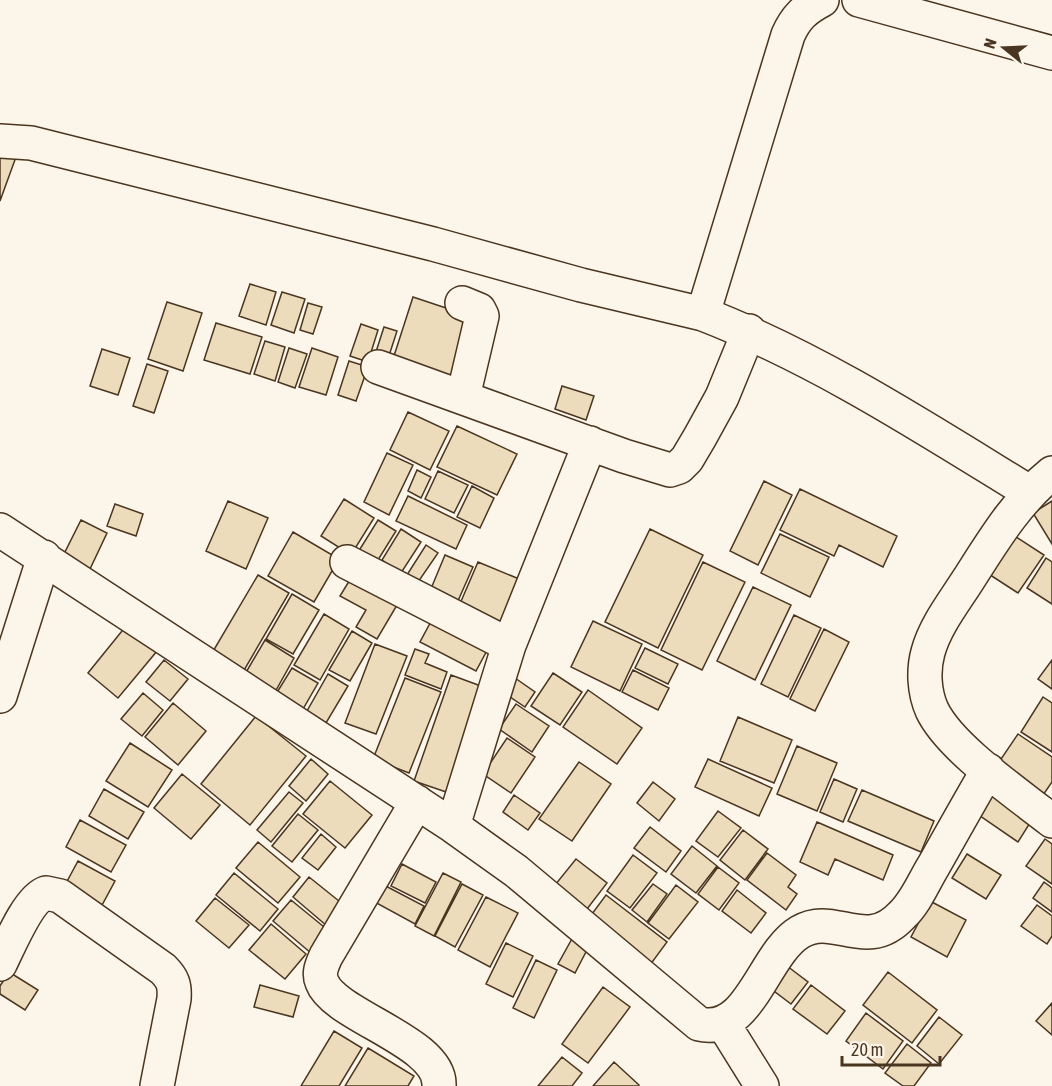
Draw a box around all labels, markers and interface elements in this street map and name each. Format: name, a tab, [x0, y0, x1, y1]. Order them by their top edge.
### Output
north arrow	[974, 18, 1034, 78]
text: N	[980, 36, 1000, 51]
scale bar	[842, 1029, 940, 1067]
text: 20 m	[851, 1039, 883, 1060]

